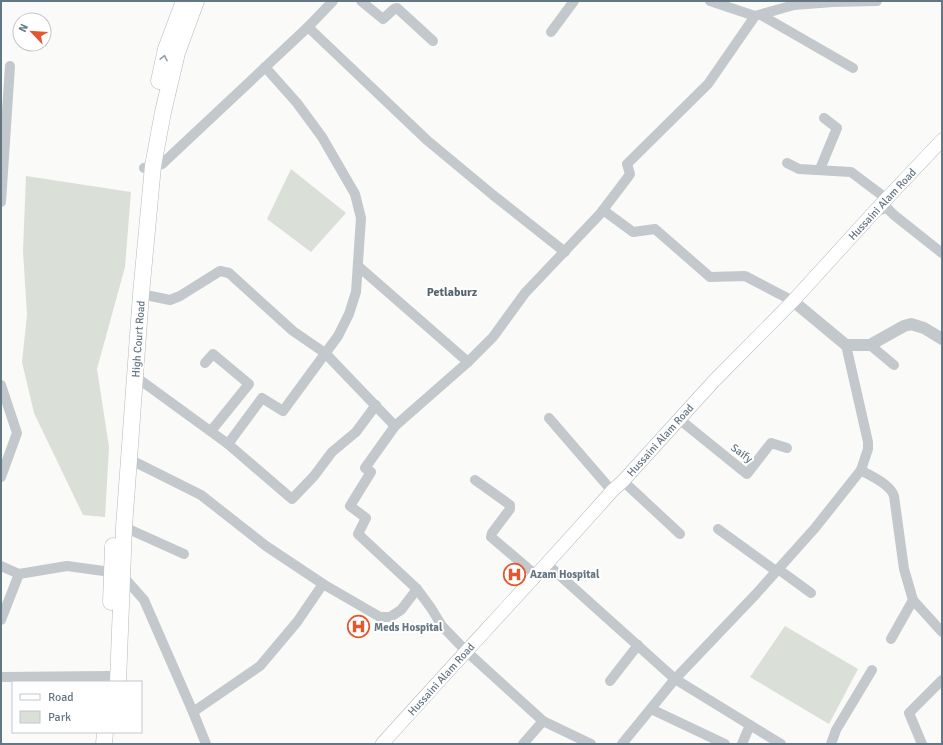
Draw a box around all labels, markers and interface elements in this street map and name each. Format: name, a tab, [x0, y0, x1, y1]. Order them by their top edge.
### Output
north arrow	[12, 12, 52, 52]
text: N	[16, 22, 31, 34]
one-way arrow	[160, 55, 168, 61]
street label: Hussaini Alam Road	[846, 166, 919, 243]
district label: Petlaburz	[427, 285, 478, 300]
street label: High Court Road	[129, 300, 148, 378]
street label: Hussaini Alam Road	[624, 401, 697, 479]
street label: Saify	[728, 441, 756, 466]
hospital icon: Azam Hospital	[502, 561, 528, 587]
place label: Azam Hospital	[530, 568, 600, 581]
hospital icon: Meds Hospital	[345, 614, 371, 640]
place label: Meds Hospital	[374, 621, 443, 634]
street label: Hussaini Alam Road	[405, 640, 478, 718]
legend	[12, 681, 142, 733]
text: Road	[48, 690, 74, 705]
text: Park	[48, 710, 71, 725]

